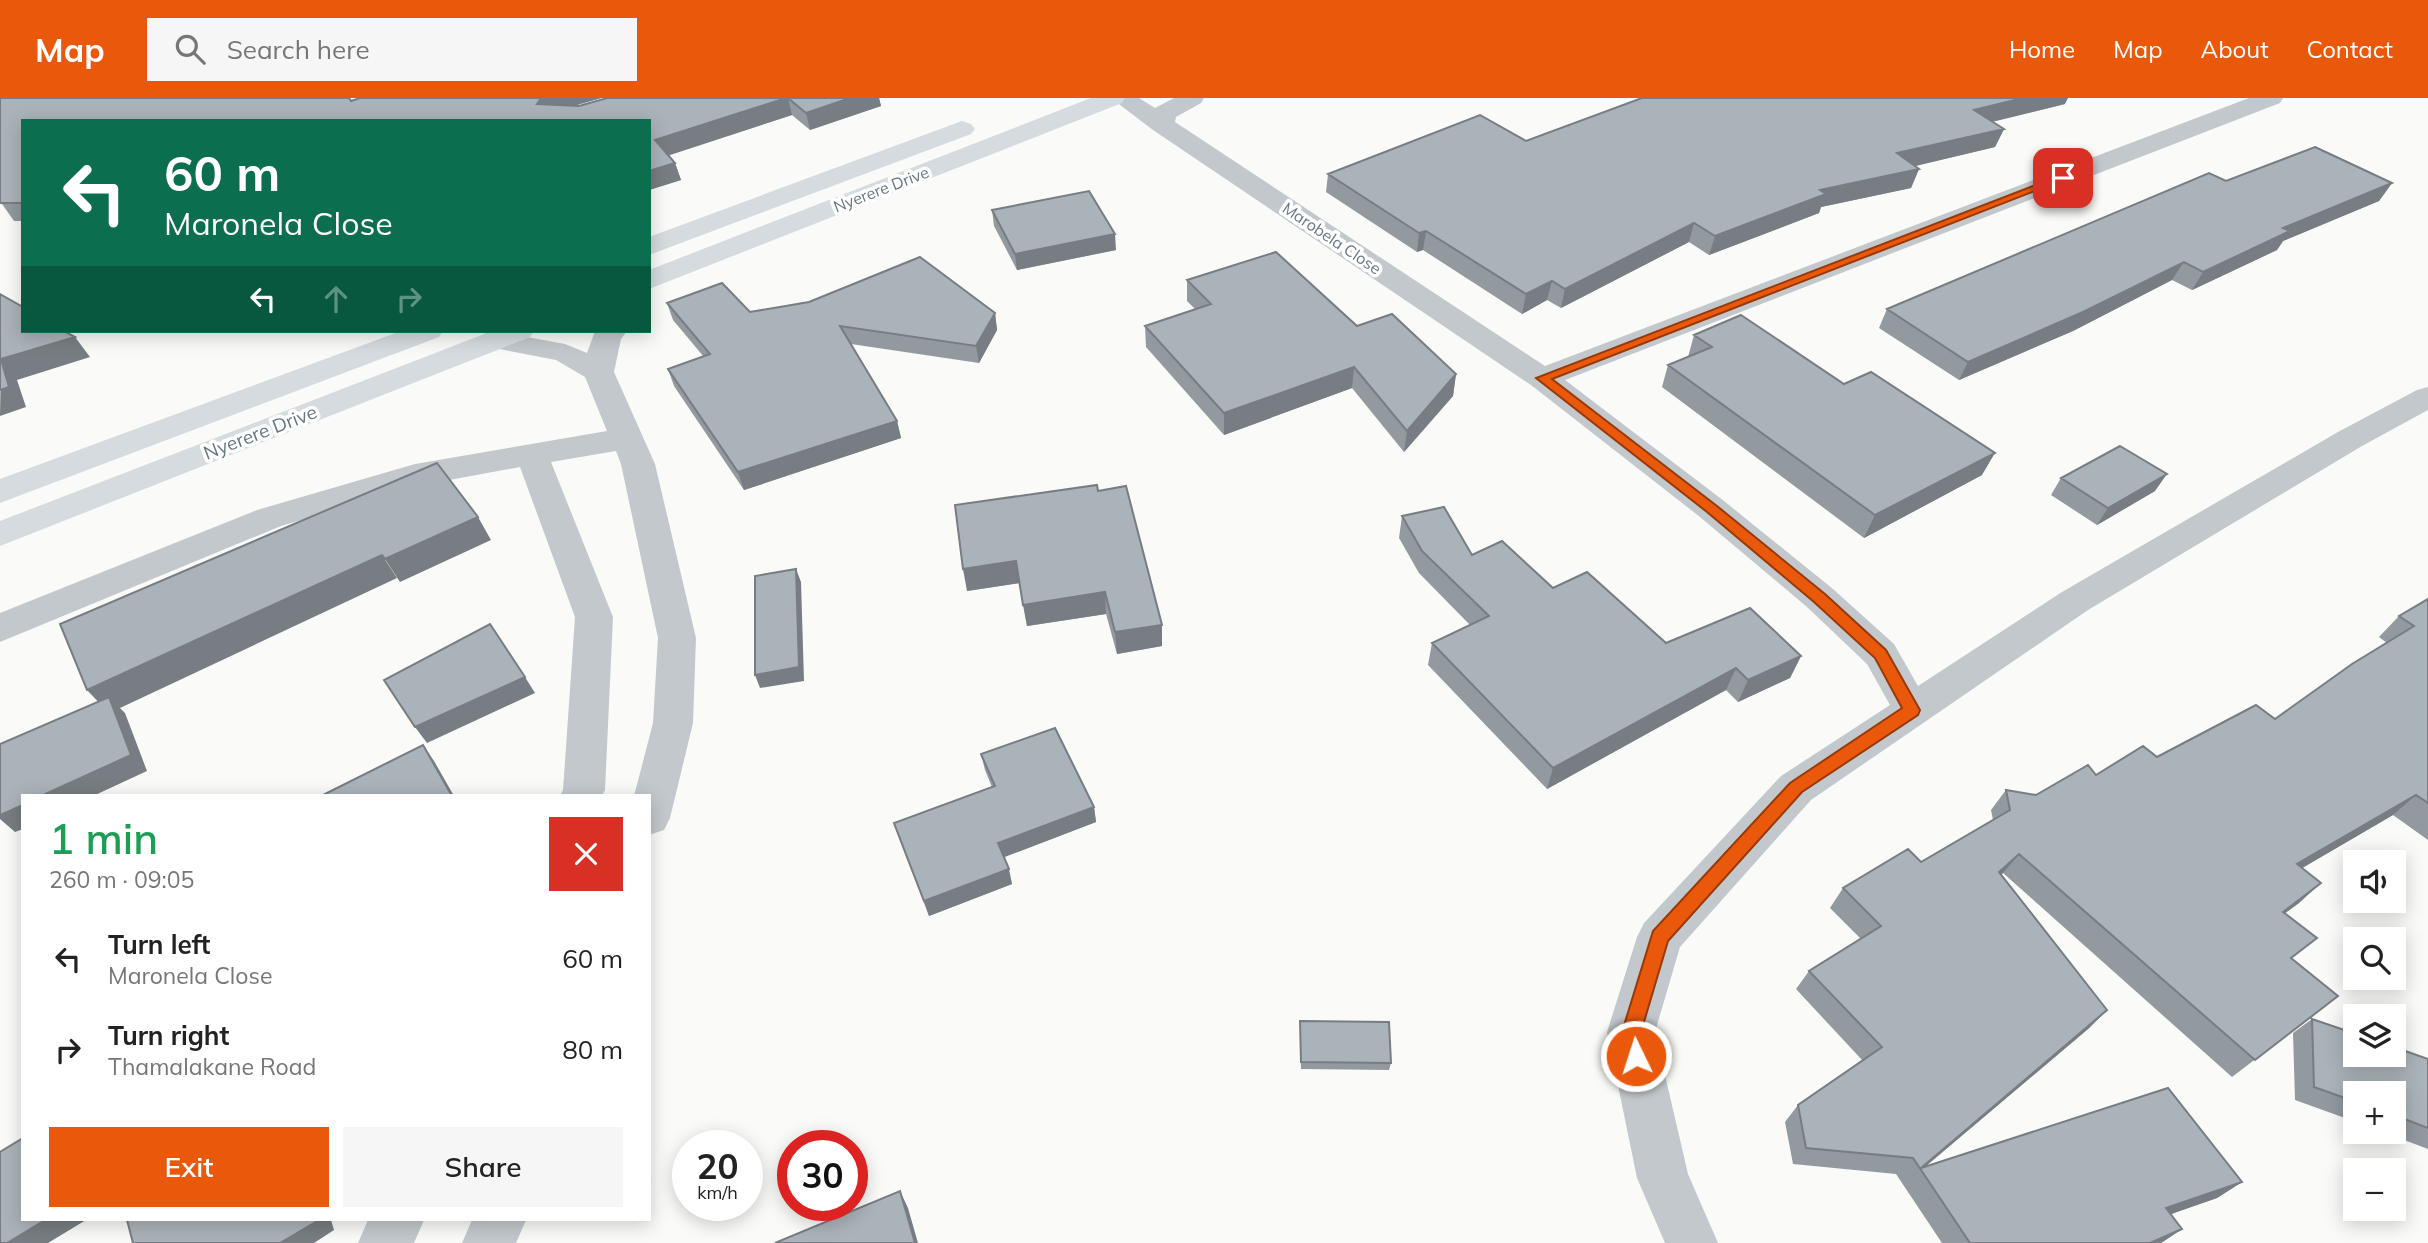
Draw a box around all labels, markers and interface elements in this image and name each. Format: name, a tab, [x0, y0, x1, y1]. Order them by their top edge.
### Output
search box	[147, 18, 637, 81]
text: Map	[35, 29, 105, 70]
icon: search	[171, 30, 209, 68]
text: Search here	[227, 33, 370, 66]
text: Home	[2009, 34, 2075, 64]
text: Map	[2113, 34, 2163, 64]
text: About	[2201, 34, 2269, 64]
text: Contact	[2307, 34, 2393, 64]
text: 60 m	[164, 142, 280, 203]
icon: left	[49, 147, 140, 238]
pin	[2033, 148, 2093, 208]
icon: arrive	[2044, 159, 2082, 197]
street label: Nyerere Drive	[830, 162, 932, 216]
street label: Marobela Close	[1279, 198, 1385, 278]
text: Maronela Close	[164, 203, 393, 243]
icon: left	[244, 280, 282, 318]
icon: ahead	[317, 280, 355, 318]
icon: right	[390, 280, 428, 318]
street label: Nyerere Drive	[200, 399, 320, 465]
text: 1 min	[49, 812, 158, 865]
button: close	[549, 817, 623, 891]
map controls	[2343, 850, 2406, 1221]
button: sound	[2343, 850, 2406, 913]
text: 260 m · 09:05	[49, 865, 194, 894]
button: search	[2343, 927, 2406, 990]
text: Turn left	[108, 928, 210, 961]
icon: left	[49, 940, 87, 978]
text: 60 m	[562, 942, 623, 975]
text: Maronela Close	[108, 961, 272, 990]
button: layers	[2343, 1004, 2406, 1067]
text: Turn right	[108, 1019, 229, 1052]
position arrow	[1599, 1019, 1673, 1093]
icon: right	[49, 1031, 87, 1069]
text: 80 m	[562, 1033, 623, 1066]
text: Thamalakane Road	[108, 1052, 316, 1081]
button: +	[2343, 1081, 2406, 1144]
button: Exit	[49, 1127, 329, 1207]
button: Share	[343, 1127, 623, 1207]
speed limit sign: 30	[777, 1130, 868, 1221]
text: 20	[696, 1144, 739, 1188]
button: −	[2343, 1158, 2406, 1221]
text: km/h	[697, 1181, 738, 1204]

